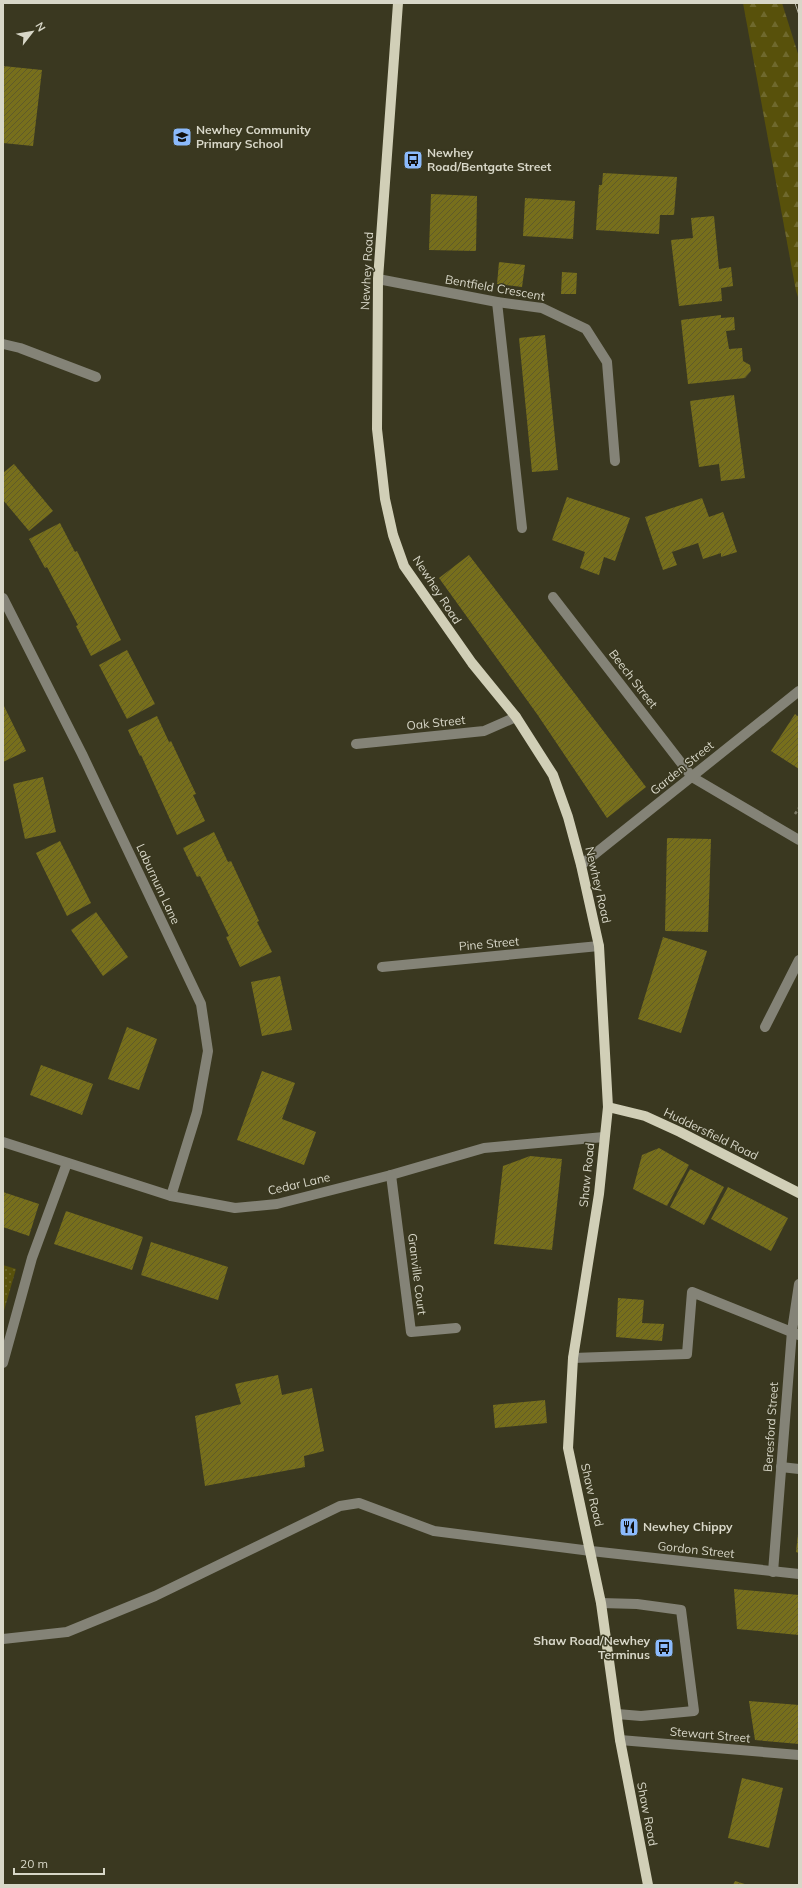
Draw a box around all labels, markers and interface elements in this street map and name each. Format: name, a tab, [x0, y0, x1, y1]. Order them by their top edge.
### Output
north arrow	[12, 12, 52, 52]
text: N	[32, 20, 49, 34]
place label: Newhey Community Primary School	[196, 122, 311, 151]
school or university icon: Newhey Community Primary School	[171, 126, 193, 148]
place label: Newhey Road/Bentgate Street	[427, 145, 552, 174]
bus stop icon: Newhey Road/Bentgate Street	[402, 149, 424, 171]
street label: Newhey Road	[357, 232, 376, 310]
street label: Bentfield Crescent	[444, 271, 546, 304]
street label: Newhey Road	[410, 553, 465, 627]
street label: Beech Street	[606, 646, 661, 711]
street label: Oak Street	[406, 712, 466, 733]
street label: Garden Street	[647, 737, 716, 798]
street label: Laburnum Lane	[133, 841, 184, 926]
street label: Newhey Road	[582, 845, 615, 925]
street label: Pine Street	[458, 933, 520, 954]
street label: Huddersfield Road	[661, 1104, 761, 1163]
street label: Shaw Road	[576, 1142, 597, 1208]
street label: Cedar Lane	[266, 1169, 332, 1198]
street label: Granville Court	[405, 1232, 430, 1316]
street label: Beresford Street	[760, 1382, 781, 1472]
street label: Shaw Road	[578, 1462, 607, 1528]
restaurant icon: Newhey Chippy	[618, 1516, 640, 1538]
place label: Newhey Chippy	[643, 1519, 733, 1534]
street label: Gordon Street	[657, 1538, 735, 1561]
place label: Shaw Road/Newhey Terminus	[533, 1633, 650, 1662]
bus stop icon: Shaw Road/Newhey Terminus	[653, 1637, 675, 1659]
street label: Stewart Street	[669, 1724, 751, 1745]
street label: Shaw Road	[634, 1781, 661, 1847]
scale bar	[14, 1850, 104, 1876]
text: 20 m	[20, 1856, 48, 1871]

